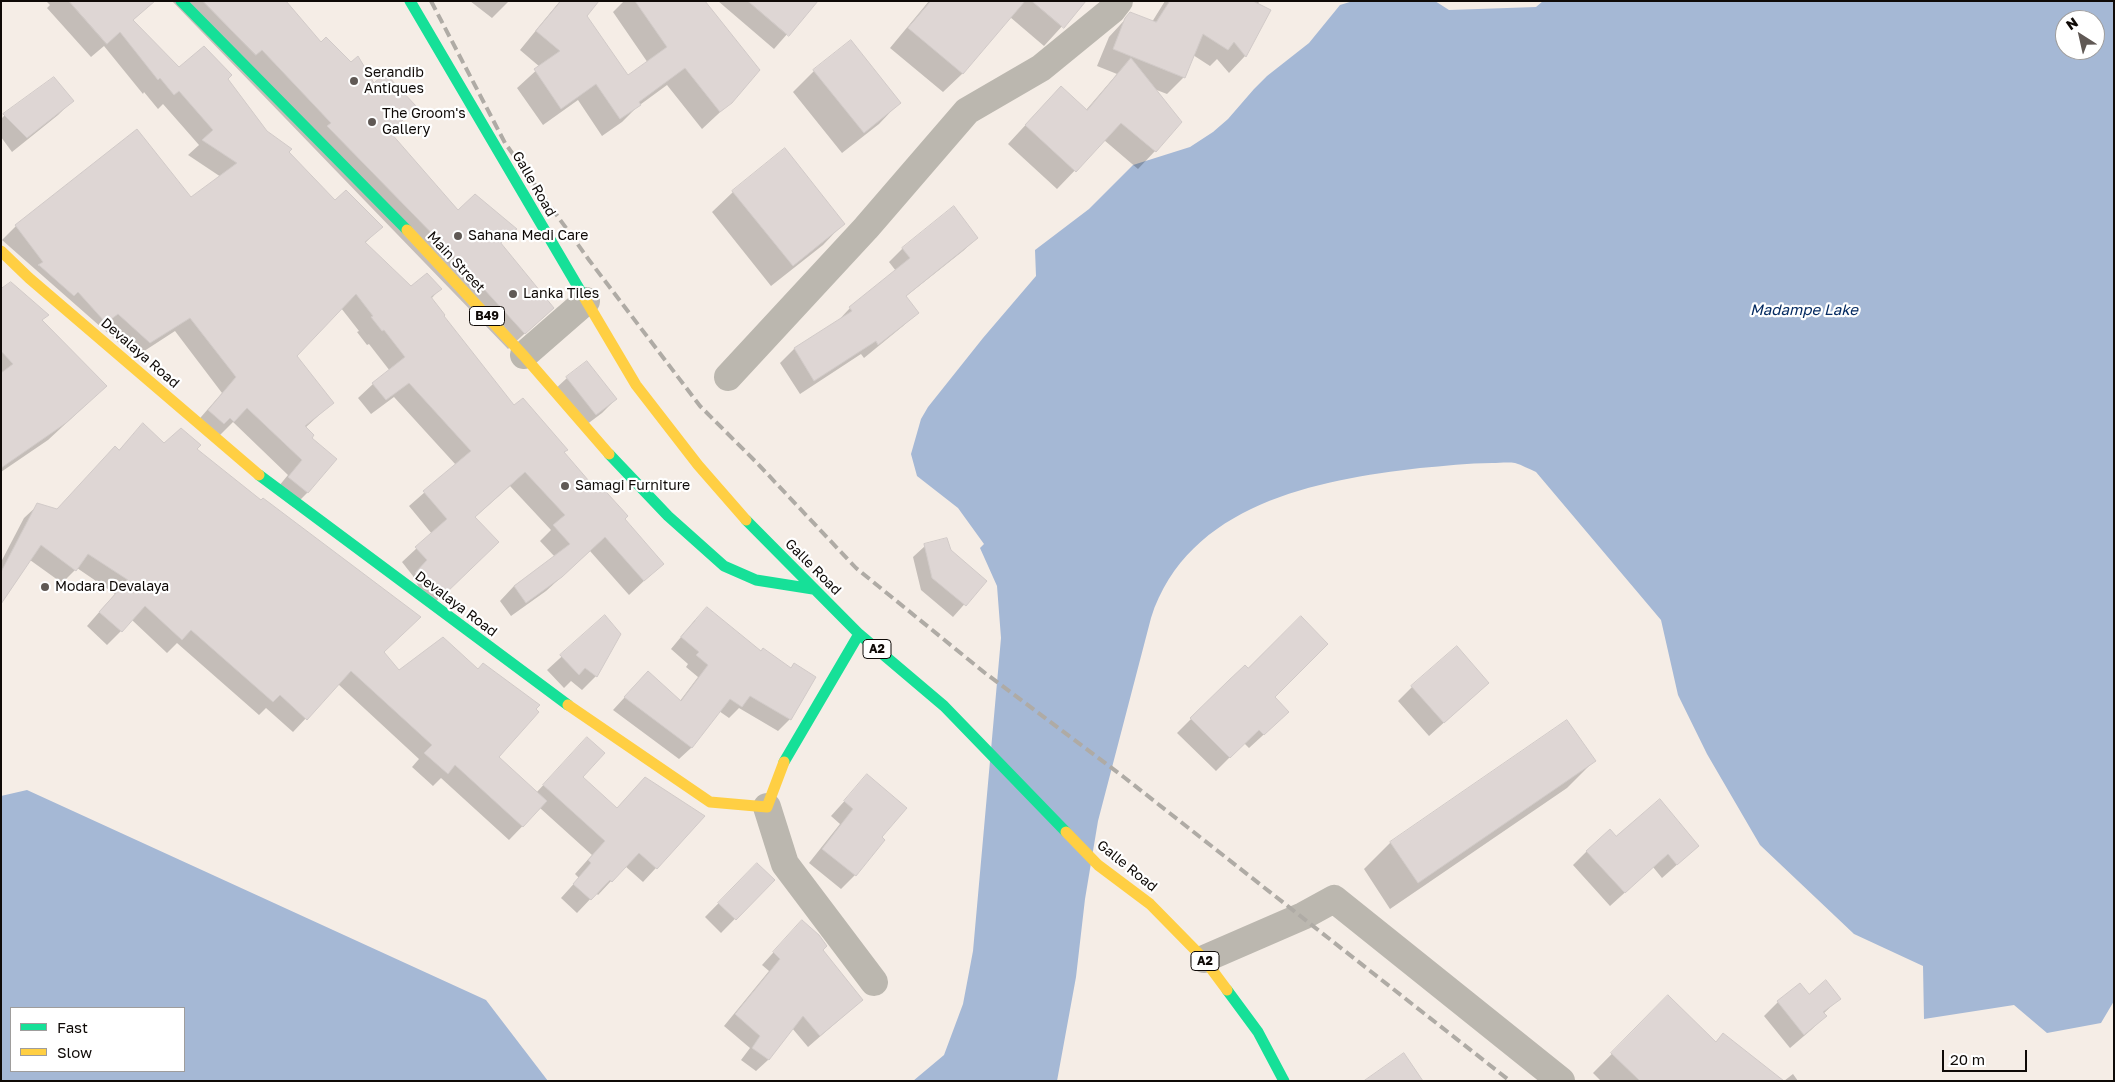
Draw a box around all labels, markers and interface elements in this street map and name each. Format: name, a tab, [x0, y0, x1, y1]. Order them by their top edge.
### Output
north arrow	[2055, 10, 2105, 60]
text: N	[2062, 13, 2081, 33]
place label: Serandib Antiques	[364, 65, 424, 98]
marker: Serandib Antiques	[348, 75, 360, 87]
place label: The Groom's Gallery	[382, 106, 466, 138]
marker: The Groom's Gallery	[366, 116, 378, 128]
street label: Galle Road	[509, 148, 559, 220]
street label: Main Street	[424, 228, 488, 296]
place label: Sahana Medi Care	[468, 228, 588, 244]
marker: Sahana Medi Care	[452, 230, 464, 242]
place label: Lanka Tiles	[523, 286, 599, 302]
marker: Lanka Tiles	[507, 288, 519, 300]
water label: Madampe Lake	[1750, 301, 1858, 319]
road number: B49	[470, 306, 504, 326]
street label: Devalaya Road	[97, 314, 183, 392]
place label: Samagi Furniture	[575, 478, 690, 494]
marker: Samagi Furniture	[559, 480, 571, 492]
street label: Galle Road	[781, 535, 845, 599]
street label: Devalaya Road	[412, 568, 500, 640]
place label: Modara Devalaya	[55, 579, 169, 595]
marker: Modara Devalaya	[39, 581, 51, 593]
road number: A2	[863, 640, 891, 659]
street label: Galle Road	[1094, 837, 1160, 895]
road number: A2	[1191, 951, 1219, 970]
legend	[10, 1007, 185, 1072]
text: Fast	[57, 1018, 88, 1036]
scale bar	[1945, 1040, 2030, 1072]
text: Slow	[57, 1043, 92, 1061]
text: 20 m	[1950, 1050, 1985, 1068]

